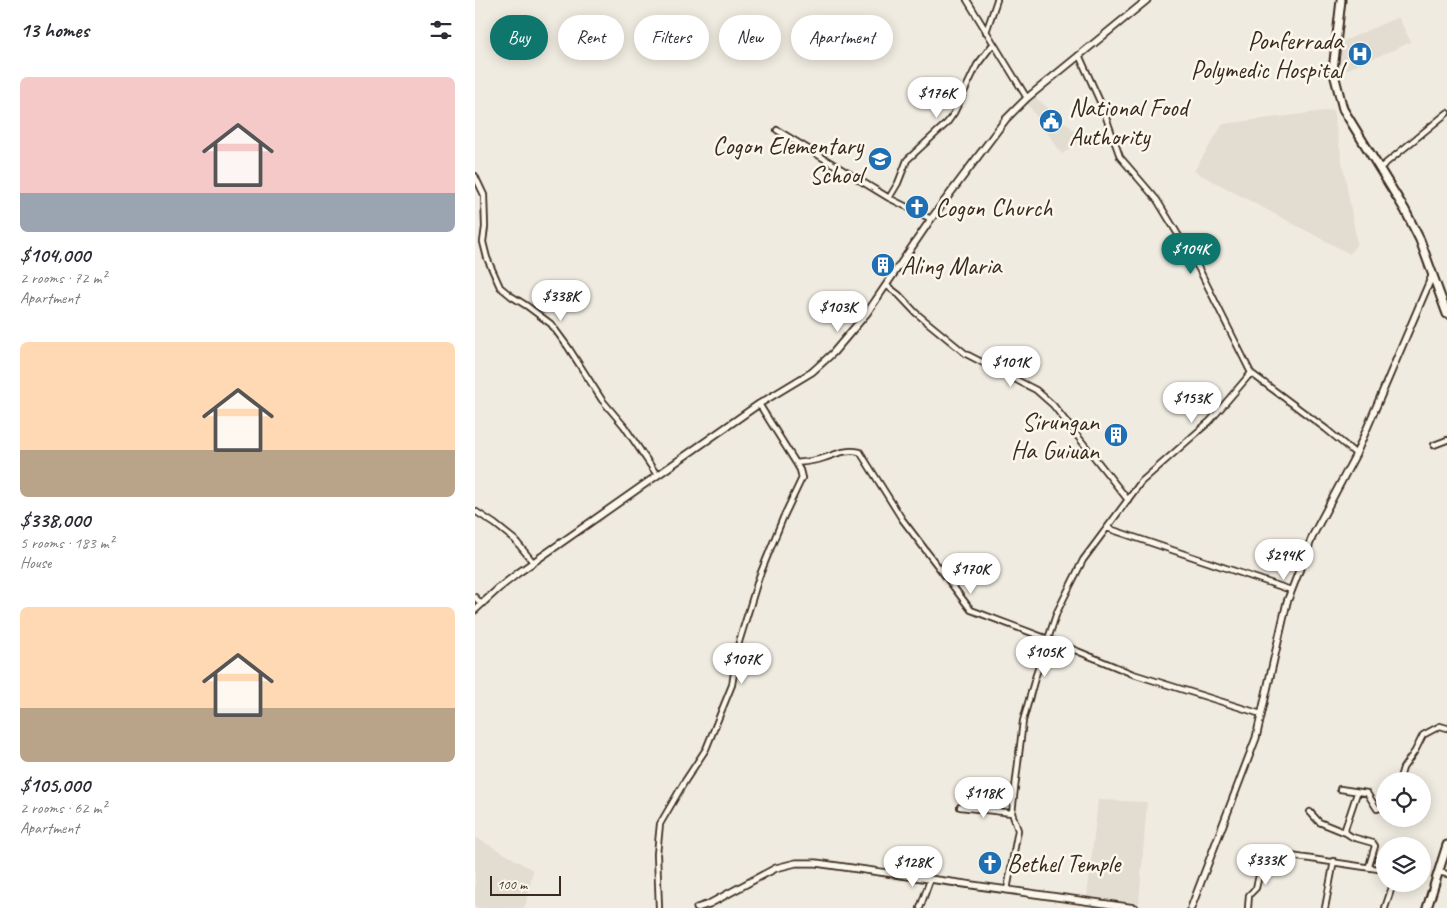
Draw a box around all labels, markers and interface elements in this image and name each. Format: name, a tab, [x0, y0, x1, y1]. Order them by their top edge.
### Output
chip: Buy	[490, 15, 548, 60]
chip: Rent	[558, 15, 624, 60]
chip: Filters	[634, 15, 709, 60]
chip: New	[719, 15, 781, 60]
chip: Apartment	[791, 15, 893, 60]
icon: filters	[427, 16, 455, 44]
text: 13 homes	[20, 17, 89, 43]
place label: Ponferrada Polymedic Hospital	[1191, 25, 1348, 86]
hospital icon: Ponferrada Polymedic Hospital	[1347, 41, 1373, 67]
pin: $176K	[902, 76, 972, 119]
text: $176K	[918, 83, 956, 103]
place label: National Food Authority	[1069, 92, 1192, 153]
public building icon: National Food Authority	[1038, 108, 1064, 134]
icon: home	[193, 110, 283, 200]
place label: Cogon Elementary School	[713, 130, 868, 191]
school or university icon: Cogon Elementary School	[867, 146, 893, 172]
place label: Cogon Church	[935, 192, 1053, 224]
church icon: Cogon Church	[904, 194, 930, 220]
pin: $104K	[1156, 232, 1226, 275]
text: $104K	[1173, 239, 1209, 259]
text: $104,000	[20, 242, 90, 268]
place label: Aling Maria	[901, 250, 1003, 282]
building icon: Aling Maria	[870, 252, 896, 278]
text: 2 rooms · 72 m²	[20, 268, 106, 288]
pin: $338K	[526, 280, 596, 322]
text: $338K	[543, 286, 579, 306]
text: Apartment	[20, 288, 79, 308]
pin: $103K	[803, 290, 873, 333]
text: $103K	[820, 297, 856, 317]
pin: $101K	[976, 346, 1046, 388]
text: $101K	[993, 352, 1029, 372]
icon: home	[193, 375, 283, 465]
pin: $153K	[1157, 382, 1227, 424]
text: $153K	[1174, 388, 1210, 408]
place label: Sirungan Ha Guiuan	[1011, 406, 1100, 467]
building icon: Sirungan Ha Guiuan	[1103, 422, 1129, 448]
text: $338,000	[20, 507, 90, 533]
text: 5 rooms · 183 m²	[20, 533, 114, 553]
pin: $294K	[1249, 538, 1319, 581]
text: $294K	[1266, 545, 1302, 565]
pin: $170K	[936, 552, 1006, 595]
text: House	[20, 553, 51, 573]
text: $170K	[953, 559, 989, 579]
pin: $105K	[1010, 636, 1080, 678]
icon: home	[193, 640, 283, 730]
pin: $107K	[707, 642, 777, 685]
text: $105K	[1027, 642, 1063, 662]
text: $107K	[724, 649, 760, 669]
text: $105,000	[20, 772, 90, 798]
map controls	[1376, 772, 1431, 892]
button: locate	[1376, 772, 1431, 827]
pin: $118K	[949, 776, 1019, 819]
text: $118K	[966, 783, 1002, 803]
text: 2 rooms · 62 m²	[20, 798, 106, 818]
text: Apartment	[20, 818, 79, 838]
button: layers	[1376, 837, 1431, 892]
pin: $333K	[1231, 844, 1301, 886]
pin: $128K	[878, 846, 948, 888]
place label: Bethel Temple	[1007, 848, 1122, 880]
church icon: Bethel Temple	[977, 850, 1003, 876]
text: $333K	[1248, 850, 1284, 870]
text: $128K	[895, 852, 931, 872]
scale bar	[490, 873, 561, 896]
text: 100 m	[497, 876, 527, 893]

